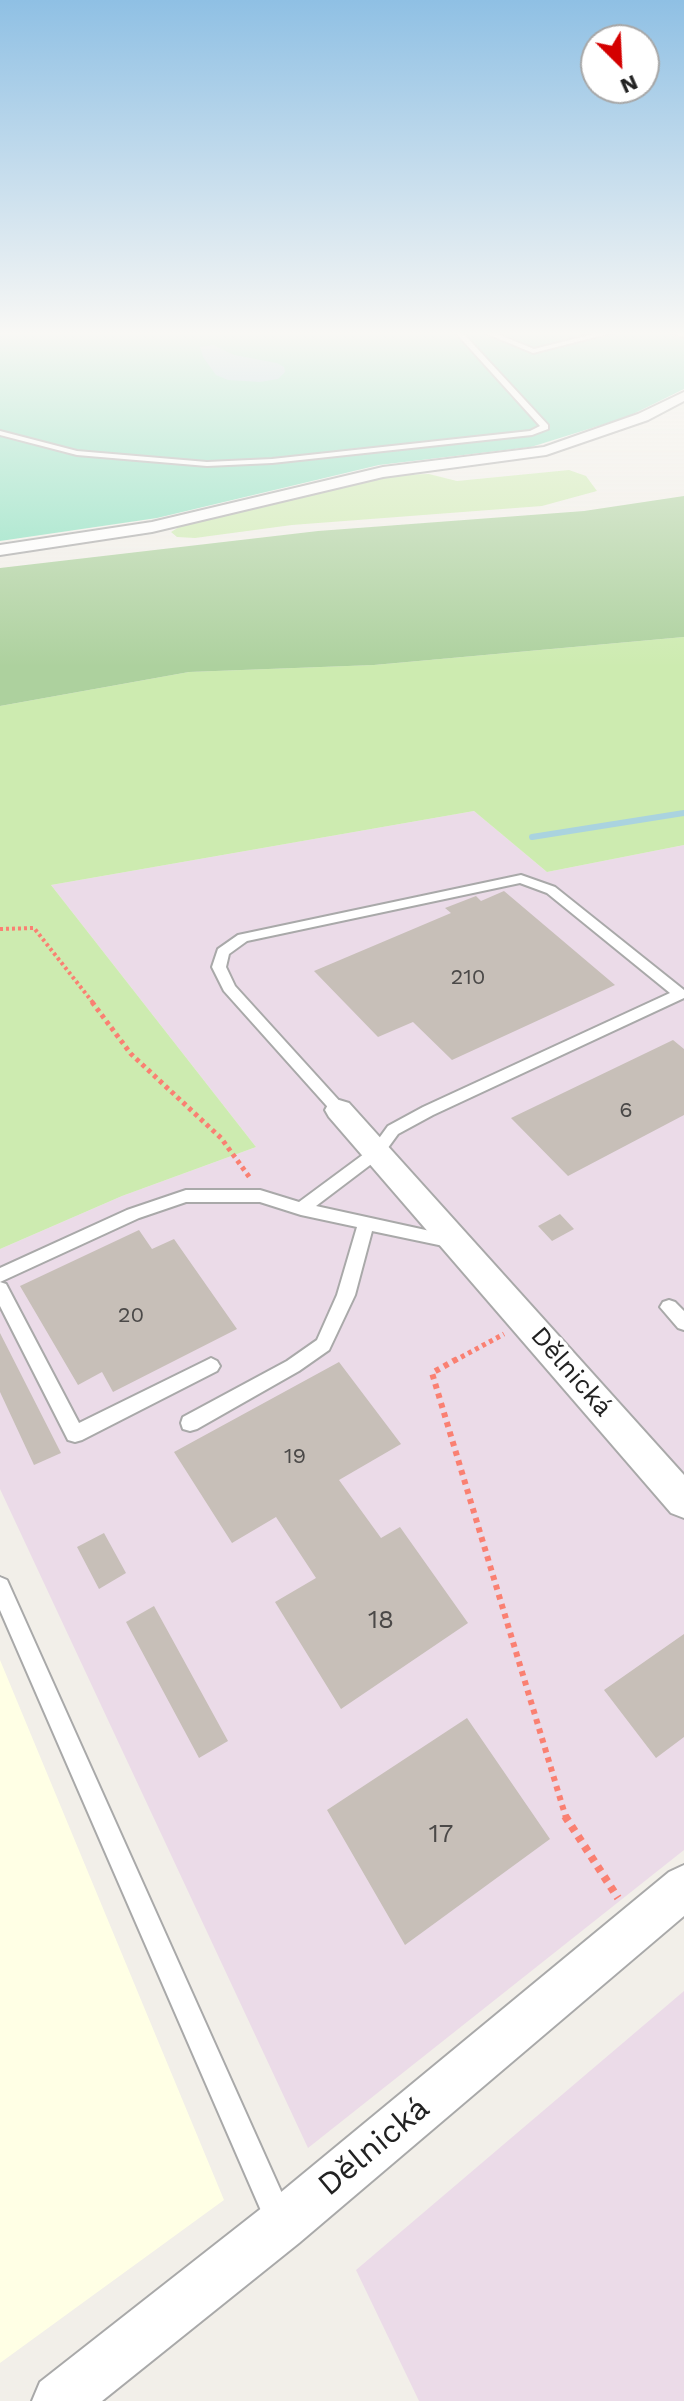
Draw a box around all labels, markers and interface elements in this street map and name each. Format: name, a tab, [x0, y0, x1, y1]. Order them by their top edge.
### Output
north arrow	[580, 24, 660, 104]
text: N	[617, 70, 642, 99]
house number: 210	[450, 965, 486, 991]
house number: 6	[619, 1098, 633, 1124]
house number: 20	[118, 1303, 144, 1329]
street label: Dělnická	[524, 1321, 618, 1423]
house number: 19	[284, 1444, 306, 1470]
house number: 18	[368, 1604, 394, 1636]
house number: 17	[429, 1818, 453, 1850]
street label: Dělnická	[311, 2089, 437, 2205]

